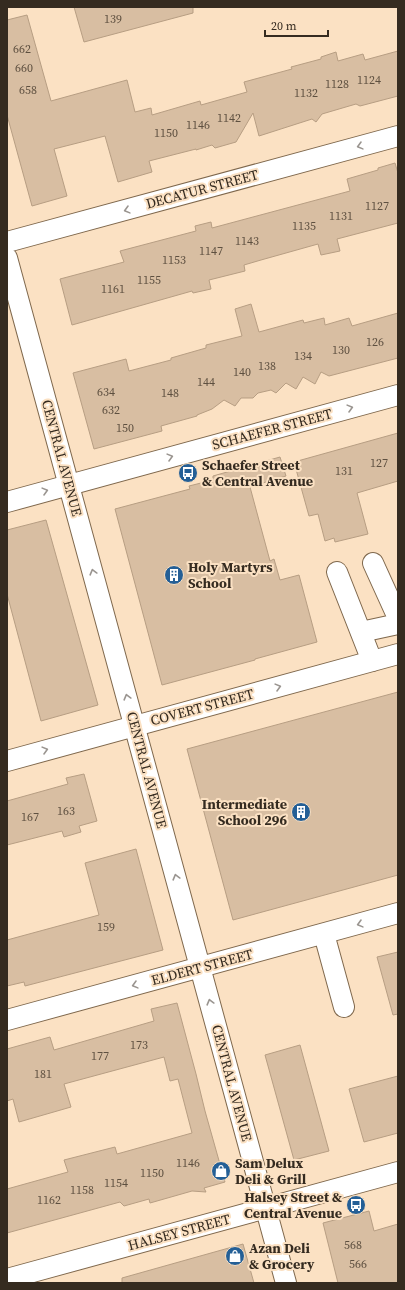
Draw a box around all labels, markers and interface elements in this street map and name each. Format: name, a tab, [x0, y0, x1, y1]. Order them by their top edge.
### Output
house number: 139	[104, 11, 122, 27]
scale bar	[265, 12, 328, 38]
text: 20 m	[271, 18, 297, 34]
house number: 662	[13, 41, 31, 57]
house number: 660	[15, 60, 33, 76]
house number: 1124	[357, 72, 381, 88]
house number: 1128	[325, 76, 349, 92]
house number: 658	[19, 82, 37, 98]
house number: 1132	[294, 85, 318, 101]
house number: 1142	[217, 110, 241, 126]
house number: 1146	[186, 117, 210, 133]
house number: 1150	[154, 125, 178, 141]
one-way arrow	[357, 142, 364, 150]
street label: DECATUR STREET	[144, 164, 261, 214]
house number: 1127	[365, 198, 389, 214]
one-way arrow	[124, 205, 131, 214]
house number: 1131	[329, 208, 353, 224]
house number: 1135	[292, 218, 316, 234]
house number: 1143	[235, 233, 259, 249]
house number: 1147	[199, 243, 223, 259]
house number: 1153	[162, 252, 186, 268]
house number: 1155	[137, 272, 161, 288]
house number: 1161	[101, 281, 125, 297]
house number: 126	[366, 334, 384, 350]
house number: 130	[332, 342, 350, 358]
house number: 134	[294, 348, 312, 364]
house number: 138	[258, 358, 276, 374]
house number: 140	[233, 364, 251, 380]
house number: 144	[197, 374, 215, 390]
house number: 634	[97, 384, 115, 400]
house number: 148	[161, 385, 179, 401]
street label: CENTRAL AVENUE	[37, 397, 87, 519]
house number: 632	[102, 402, 120, 418]
street label: SCHAEFER STREET	[210, 403, 335, 455]
one-way arrow	[346, 404, 353, 413]
house number: 150	[116, 420, 134, 436]
one-way arrow	[166, 453, 173, 462]
place label: Schaefer Street & Central Avenue	[202, 455, 313, 491]
house number: 127	[370, 455, 388, 471]
bus stop icon: Schaefer Street & Central Avenue	[177, 462, 199, 484]
house number: 131	[335, 463, 353, 479]
one-way arrow	[41, 487, 48, 496]
place label: Holy Martyrs School	[188, 557, 273, 593]
building icon: Holy Martyrs School	[163, 564, 185, 586]
one-way arrow	[89, 569, 98, 576]
street label: COVERT STREET	[148, 683, 256, 730]
one-way arrow	[274, 683, 281, 692]
one-way arrow	[123, 694, 132, 701]
street label: CENTRAL AVENUE	[122, 709, 172, 831]
one-way arrow	[41, 747, 48, 755]
place label: Intermediate School 296	[202, 794, 287, 830]
building icon: Intermediate School 296	[290, 801, 312, 823]
house number: 163	[57, 803, 75, 819]
house number: 167	[21, 809, 39, 825]
one-way arrow	[172, 874, 181, 881]
house number: 159	[97, 919, 115, 935]
one-way arrow	[357, 919, 364, 927]
street label: ELDERT STREET	[149, 944, 256, 990]
one-way arrow	[132, 980, 139, 989]
one-way arrow	[206, 999, 214, 1006]
street label: CENTRAL AVENUE	[207, 1022, 257, 1144]
house number: 173	[130, 1037, 148, 1053]
house number: 177	[91, 1048, 109, 1064]
house number: 181	[34, 1066, 52, 1082]
place label: Sam Delux Deli & Grill	[235, 1153, 307, 1189]
house number: 1146	[176, 1155, 200, 1171]
shop icon: Sam Delux Deli & Grill	[210, 1160, 232, 1182]
house number: 1150	[140, 1165, 164, 1181]
house number: 1154	[104, 1175, 128, 1191]
house number: 1158	[70, 1182, 94, 1198]
place label: Halsey Street & Central Avenue	[244, 1187, 342, 1223]
house number: 1162	[37, 1192, 61, 1208]
bus stop icon: Halsey Street & Central Avenue	[345, 1194, 367, 1216]
street label: HALSEY STREET	[126, 1209, 233, 1255]
house number: 568	[344, 1237, 362, 1253]
place label: Azan Deli & Grocery	[249, 1238, 315, 1274]
shop icon: Azan Deli & Grocery	[224, 1245, 246, 1267]
house number: 566	[349, 1256, 367, 1272]

